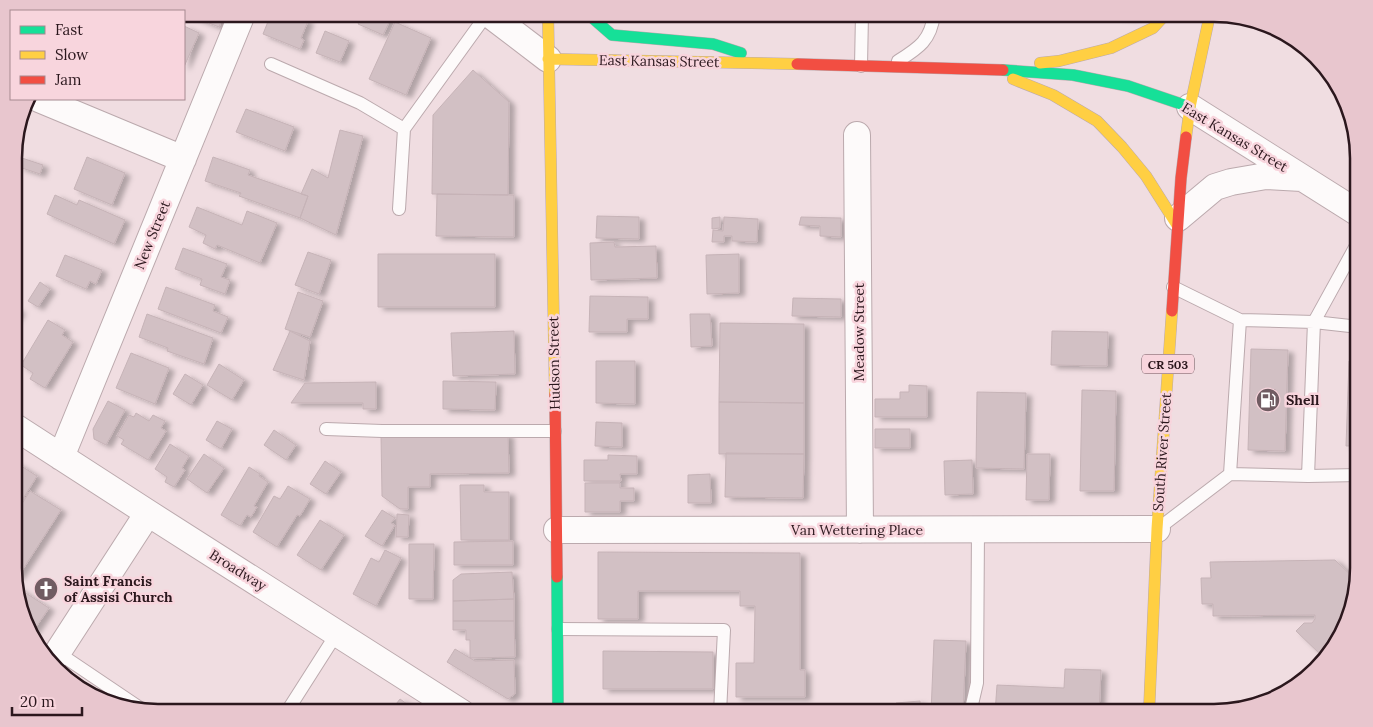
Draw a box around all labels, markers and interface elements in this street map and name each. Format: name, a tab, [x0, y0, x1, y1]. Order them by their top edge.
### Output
legend	[10, 10, 185, 100]
text: Fast	[55, 20, 83, 39]
text: Slow	[55, 45, 88, 64]
street label: East Kansas Street	[599, 51, 720, 71]
text: Jam	[54, 70, 82, 89]
street label: East Kansas Street	[1179, 98, 1292, 176]
street label: New Street	[130, 197, 174, 272]
street label: Meadow Street	[850, 282, 868, 381]
street label: Hudson Street	[544, 315, 564, 410]
road number: CR 503	[1142, 354, 1194, 374]
fuel station icon: Shell	[1255, 387, 1281, 413]
place label: Shell	[1286, 391, 1320, 409]
street label: South River Street	[1149, 392, 1175, 512]
street label: Van Wettering Place	[790, 521, 923, 539]
street label: Broadway	[206, 545, 270, 595]
place label: Saint Francis of Assisi Church	[64, 572, 173, 606]
church icon: Saint Francis of Assisi Church	[33, 576, 59, 602]
scale bar	[12, 684, 82, 716]
text: 20 m	[20, 692, 55, 711]

